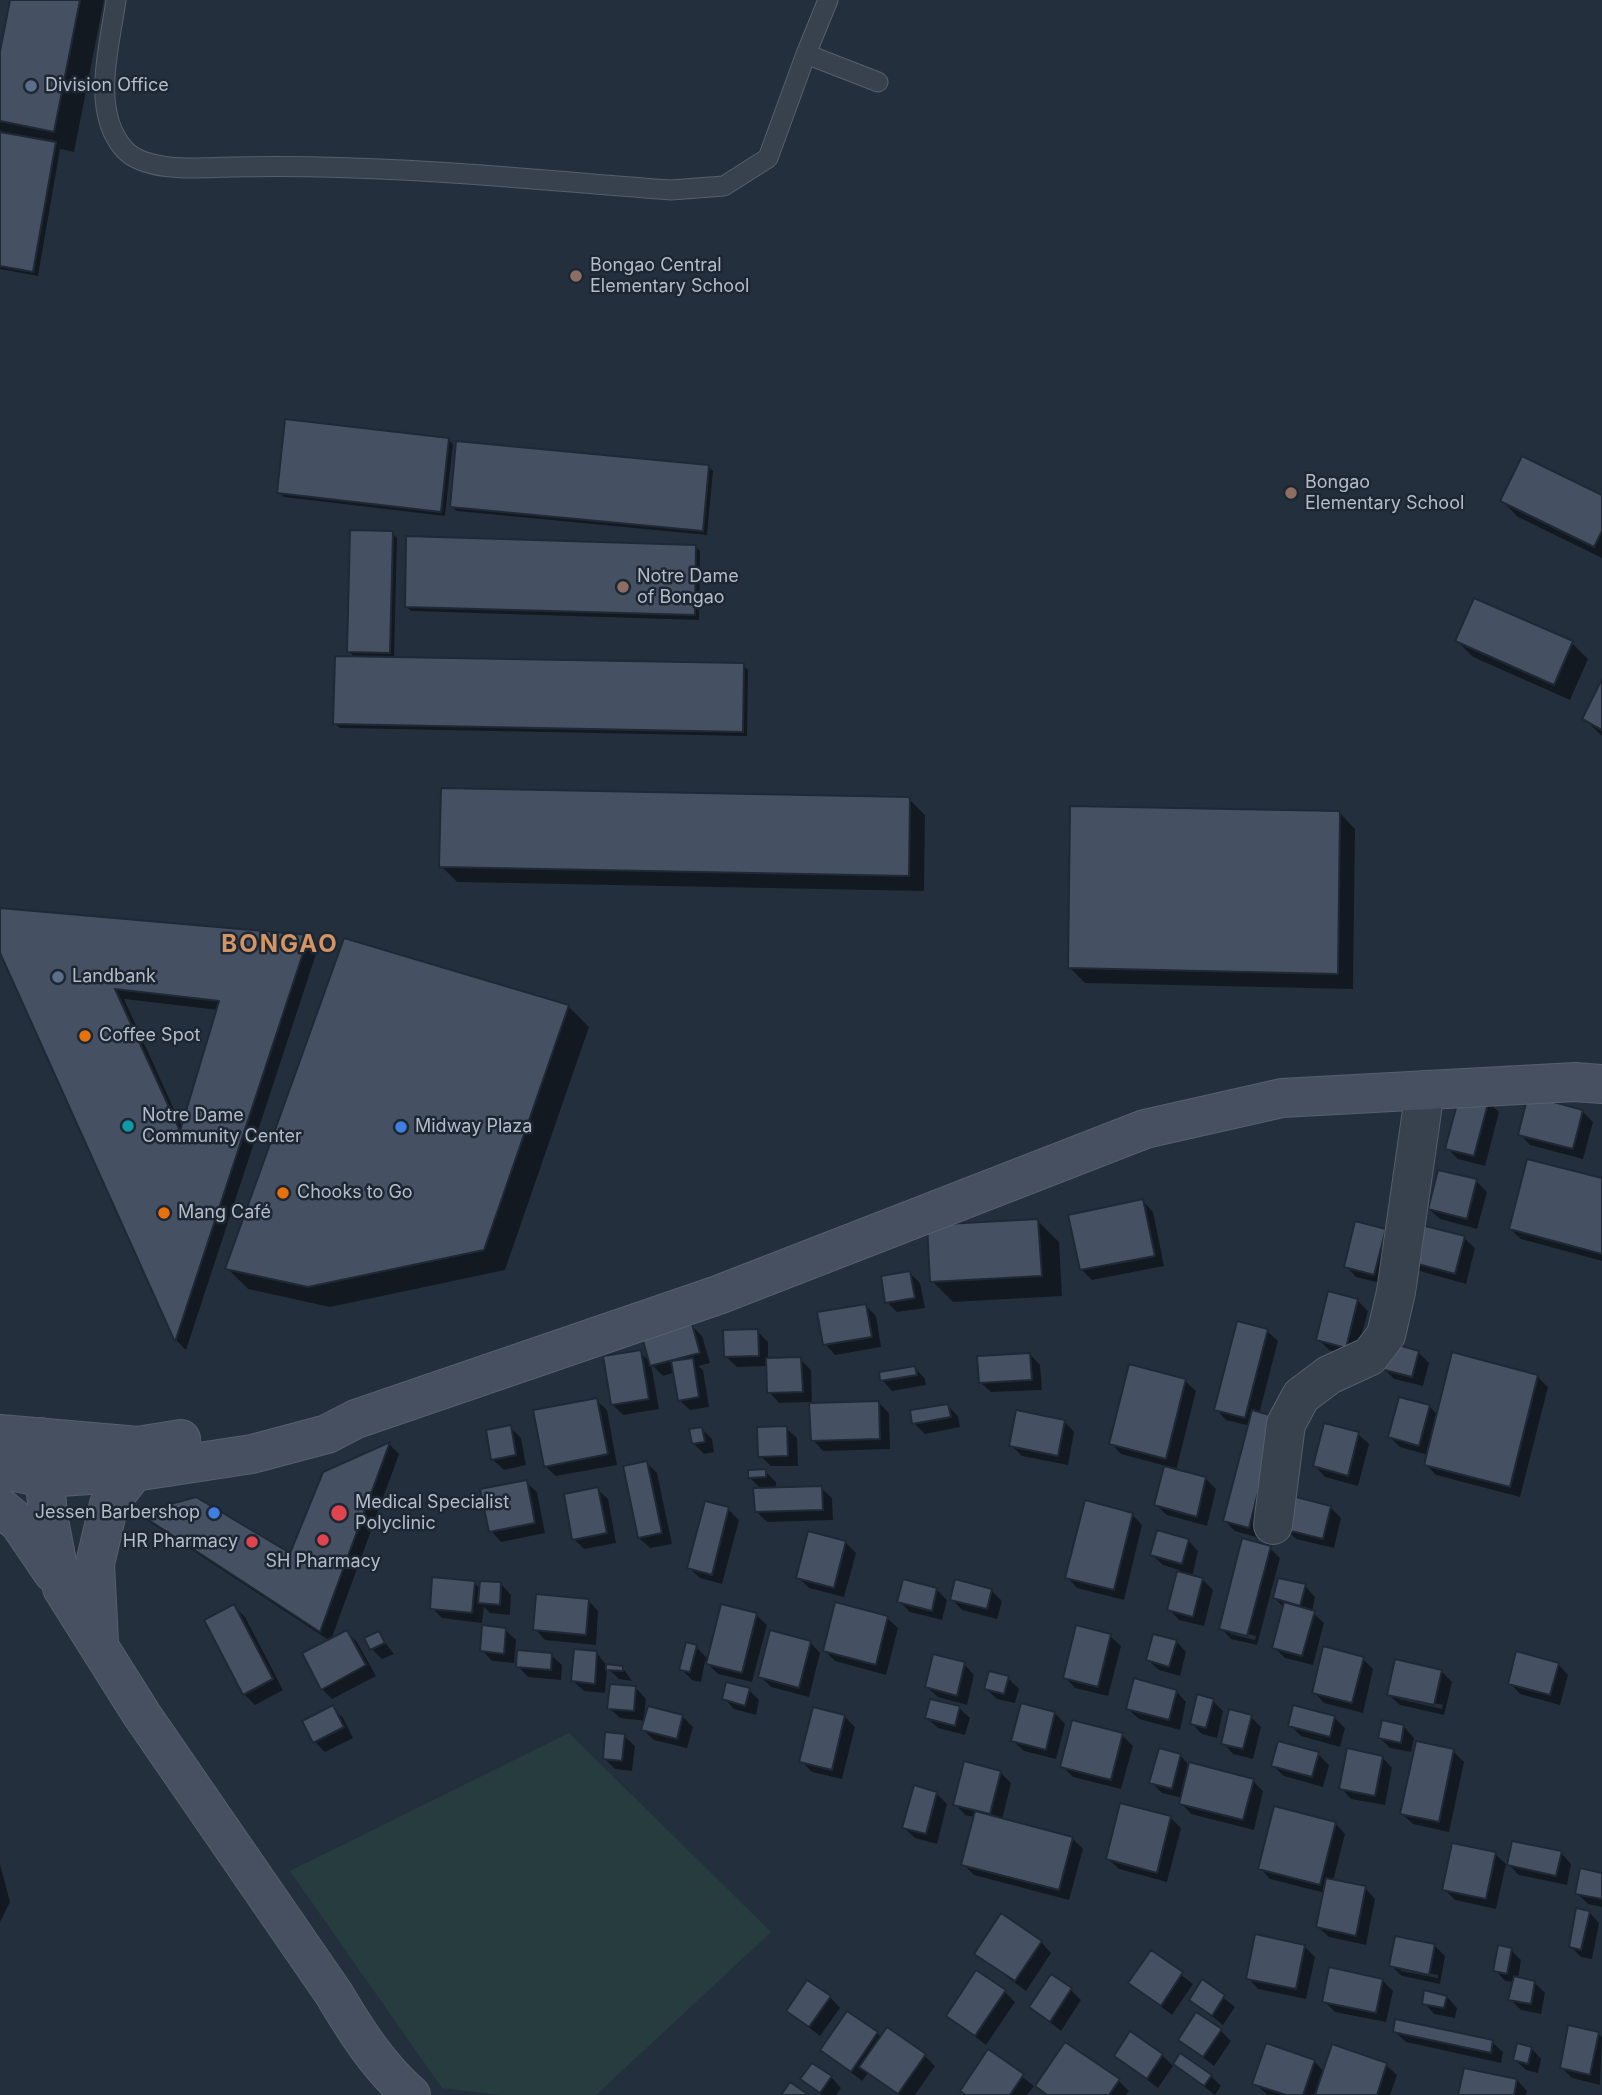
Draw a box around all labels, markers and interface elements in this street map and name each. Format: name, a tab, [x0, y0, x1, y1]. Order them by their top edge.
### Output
place label: Division Office	[45, 75, 169, 97]
marker: Division Office	[23, 78, 39, 94]
place label: Bongao Central Elementary School	[590, 255, 749, 298]
marker: Bongao Central Elementary School	[568, 268, 584, 284]
place label: Bongao Elementary School	[1305, 472, 1464, 514]
marker: Bongao Elementary School	[1283, 485, 1299, 501]
place label: Notre Dame of Bongao	[637, 566, 739, 608]
marker: Notre Dame of Bongao	[615, 579, 631, 595]
district label: BONGAO	[222, 931, 338, 959]
place label: Landbank	[72, 966, 156, 988]
marker: Landbank	[50, 969, 66, 985]
place label: Coffee Spot	[99, 1025, 200, 1047]
marker: Coffee Spot	[77, 1028, 93, 1044]
place label: Notre Dame Community Center	[142, 1105, 302, 1148]
place label: Midway Plaza	[415, 1116, 532, 1138]
marker: Notre Dame Community Center	[120, 1118, 136, 1134]
marker: Midway Plaza	[393, 1119, 409, 1135]
place label: Chooks to Go	[297, 1182, 413, 1204]
marker: Chooks to Go	[275, 1185, 291, 1201]
place label: Mang Café	[178, 1202, 271, 1224]
marker: Mang Café	[156, 1205, 172, 1221]
place label: Medical Specialist Polyclinic	[355, 1492, 509, 1534]
place label: Jessen Barbershop	[35, 1502, 200, 1524]
marker: Medical Specialist Polyclinic	[329, 1503, 349, 1523]
marker: Jessen Barbershop	[206, 1505, 222, 1521]
place label: HR Pharmacy	[123, 1531, 238, 1553]
marker: SH Pharmacy	[315, 1532, 331, 1548]
marker: HR Pharmacy	[244, 1534, 260, 1550]
place label: SH Pharmacy	[265, 1551, 381, 1573]

